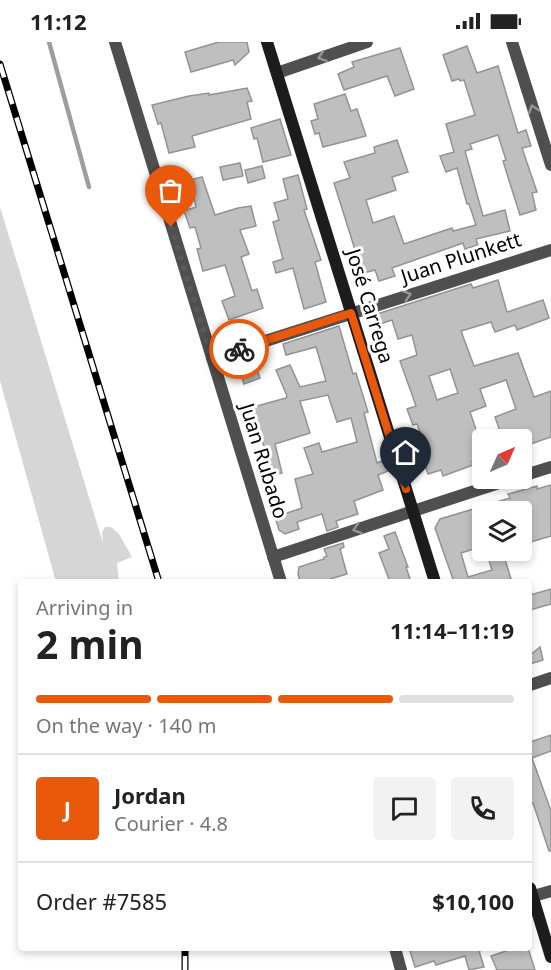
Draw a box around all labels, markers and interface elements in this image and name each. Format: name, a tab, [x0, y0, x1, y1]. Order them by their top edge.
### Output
text: 11:12	[30, 6, 87, 36]
one-way arrow	[317, 50, 328, 63]
one-way arrow	[528, 105, 541, 115]
pin	[145, 165, 196, 227]
icon: bag	[154, 174, 187, 207]
street label: Juan Plunkett	[395, 225, 524, 290]
street label: José Carrega	[340, 243, 401, 366]
one-way arrow	[401, 290, 412, 303]
courier	[209, 319, 269, 379]
icon: bike	[223, 333, 256, 366]
street label: Juan Rubado	[234, 398, 295, 522]
pin	[380, 427, 431, 489]
north arrow	[472, 429, 532, 489]
map controls	[472, 429, 532, 561]
icon: home	[389, 436, 422, 469]
button: layers	[472, 501, 532, 561]
one-way arrow	[352, 522, 363, 535]
text: Arriving in	[36, 594, 133, 621]
text: 11:14–11:19	[390, 615, 514, 645]
text: 2 min	[36, 617, 143, 670]
text: On the way · 140 m	[36, 712, 216, 739]
button: chat	[373, 777, 436, 840]
button: phone	[451, 777, 514, 840]
text: Jordan	[114, 780, 186, 810]
text: J	[64, 793, 71, 823]
text: Courier · 4.8	[114, 810, 228, 837]
text: Order #7585	[36, 886, 167, 916]
text: $10,100	[432, 886, 514, 916]

